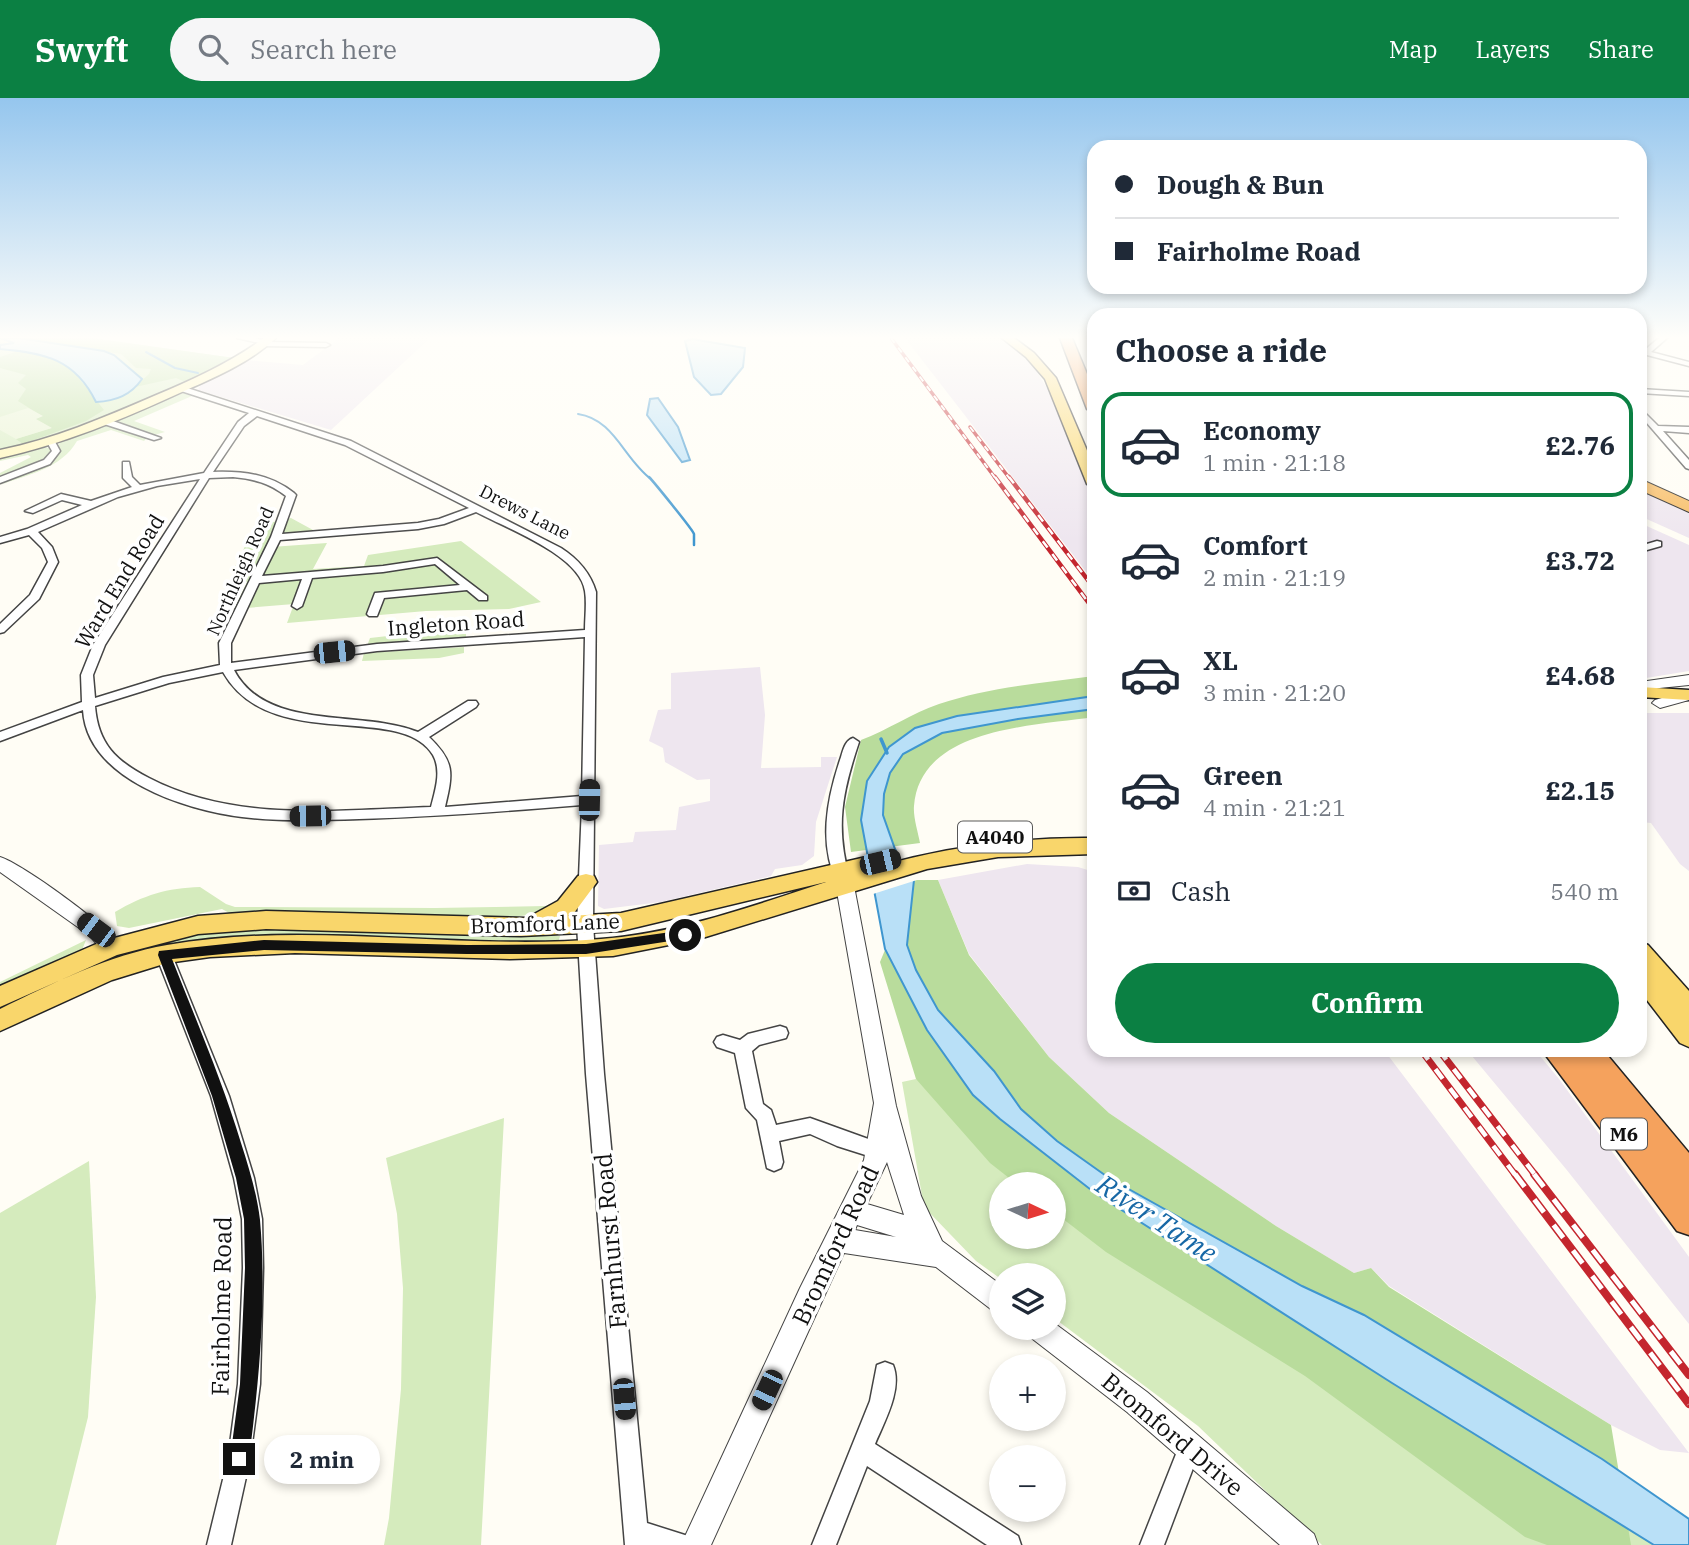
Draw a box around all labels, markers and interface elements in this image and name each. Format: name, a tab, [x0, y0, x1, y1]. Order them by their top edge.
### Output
search box	[170, 18, 660, 81]
text: Swyft	[35, 28, 128, 71]
icon: search	[194, 30, 232, 68]
text: Search here	[250, 32, 397, 66]
text: Map	[1389, 33, 1437, 65]
text: Layers	[1475, 33, 1550, 65]
text: Share	[1588, 33, 1654, 65]
text: Dough & Bun	[1157, 167, 1324, 201]
text: Fairholme Road	[1157, 234, 1361, 268]
text: Choose a ride	[1115, 329, 1327, 371]
icon: car	[1119, 413, 1182, 476]
text: Economy	[1203, 413, 1321, 447]
text: £2.76	[1545, 428, 1615, 462]
text: 1 min · 21:18	[1203, 447, 1346, 477]
street label: Drews Lane	[476, 479, 574, 545]
street label: Northleigh Road	[201, 503, 279, 639]
street label: Ward End Road	[68, 508, 170, 653]
icon: car	[1119, 528, 1182, 591]
text: Comfort	[1203, 528, 1308, 562]
text: £3.72	[1545, 543, 1615, 577]
text: 2 min · 21:19	[1203, 562, 1346, 592]
street label: Ingleton Road	[387, 604, 526, 642]
car	[313, 639, 356, 665]
icon: car	[1119, 643, 1182, 706]
text: XL	[1203, 643, 1238, 677]
text: £4.68	[1545, 658, 1615, 692]
text: 3 min · 21:20	[1203, 677, 1346, 707]
icon: car	[1119, 758, 1182, 821]
text: Green	[1203, 758, 1283, 792]
text: £2.15	[1545, 773, 1615, 807]
car	[579, 779, 600, 821]
text: 4 min · 21:21	[1203, 792, 1346, 822]
car	[289, 805, 332, 827]
road number: A4040	[958, 822, 1032, 852]
car	[858, 847, 903, 877]
icon: cash	[1115, 872, 1153, 910]
text: Cash	[1171, 874, 1231, 908]
text: 540 m	[1550, 876, 1619, 906]
street label: Bromford Lane	[470, 906, 620, 940]
car	[73, 909, 120, 951]
route start	[669, 919, 701, 951]
button: Confirm	[1115, 963, 1619, 1043]
road number: M6	[1601, 1118, 1647, 1150]
street label: Farnhurst Road	[586, 1152, 634, 1330]
street label: Bromford Road	[784, 1160, 886, 1330]
water label: River Tame	[1089, 1165, 1225, 1271]
north arrow	[989, 1172, 1066, 1250]
map controls	[989, 1172, 1066, 1522]
street label: Fairholme Road	[203, 1216, 239, 1396]
button: layers	[989, 1263, 1066, 1340]
button: +	[989, 1354, 1066, 1431]
street label: Bromford Drive	[1095, 1365, 1251, 1503]
car	[749, 1367, 786, 1413]
car	[612, 1377, 637, 1421]
callout: 2 min	[264, 1434, 379, 1484]
route end	[223, 1443, 255, 1475]
text: 2 min	[290, 1444, 354, 1474]
button: −	[989, 1445, 1066, 1522]

